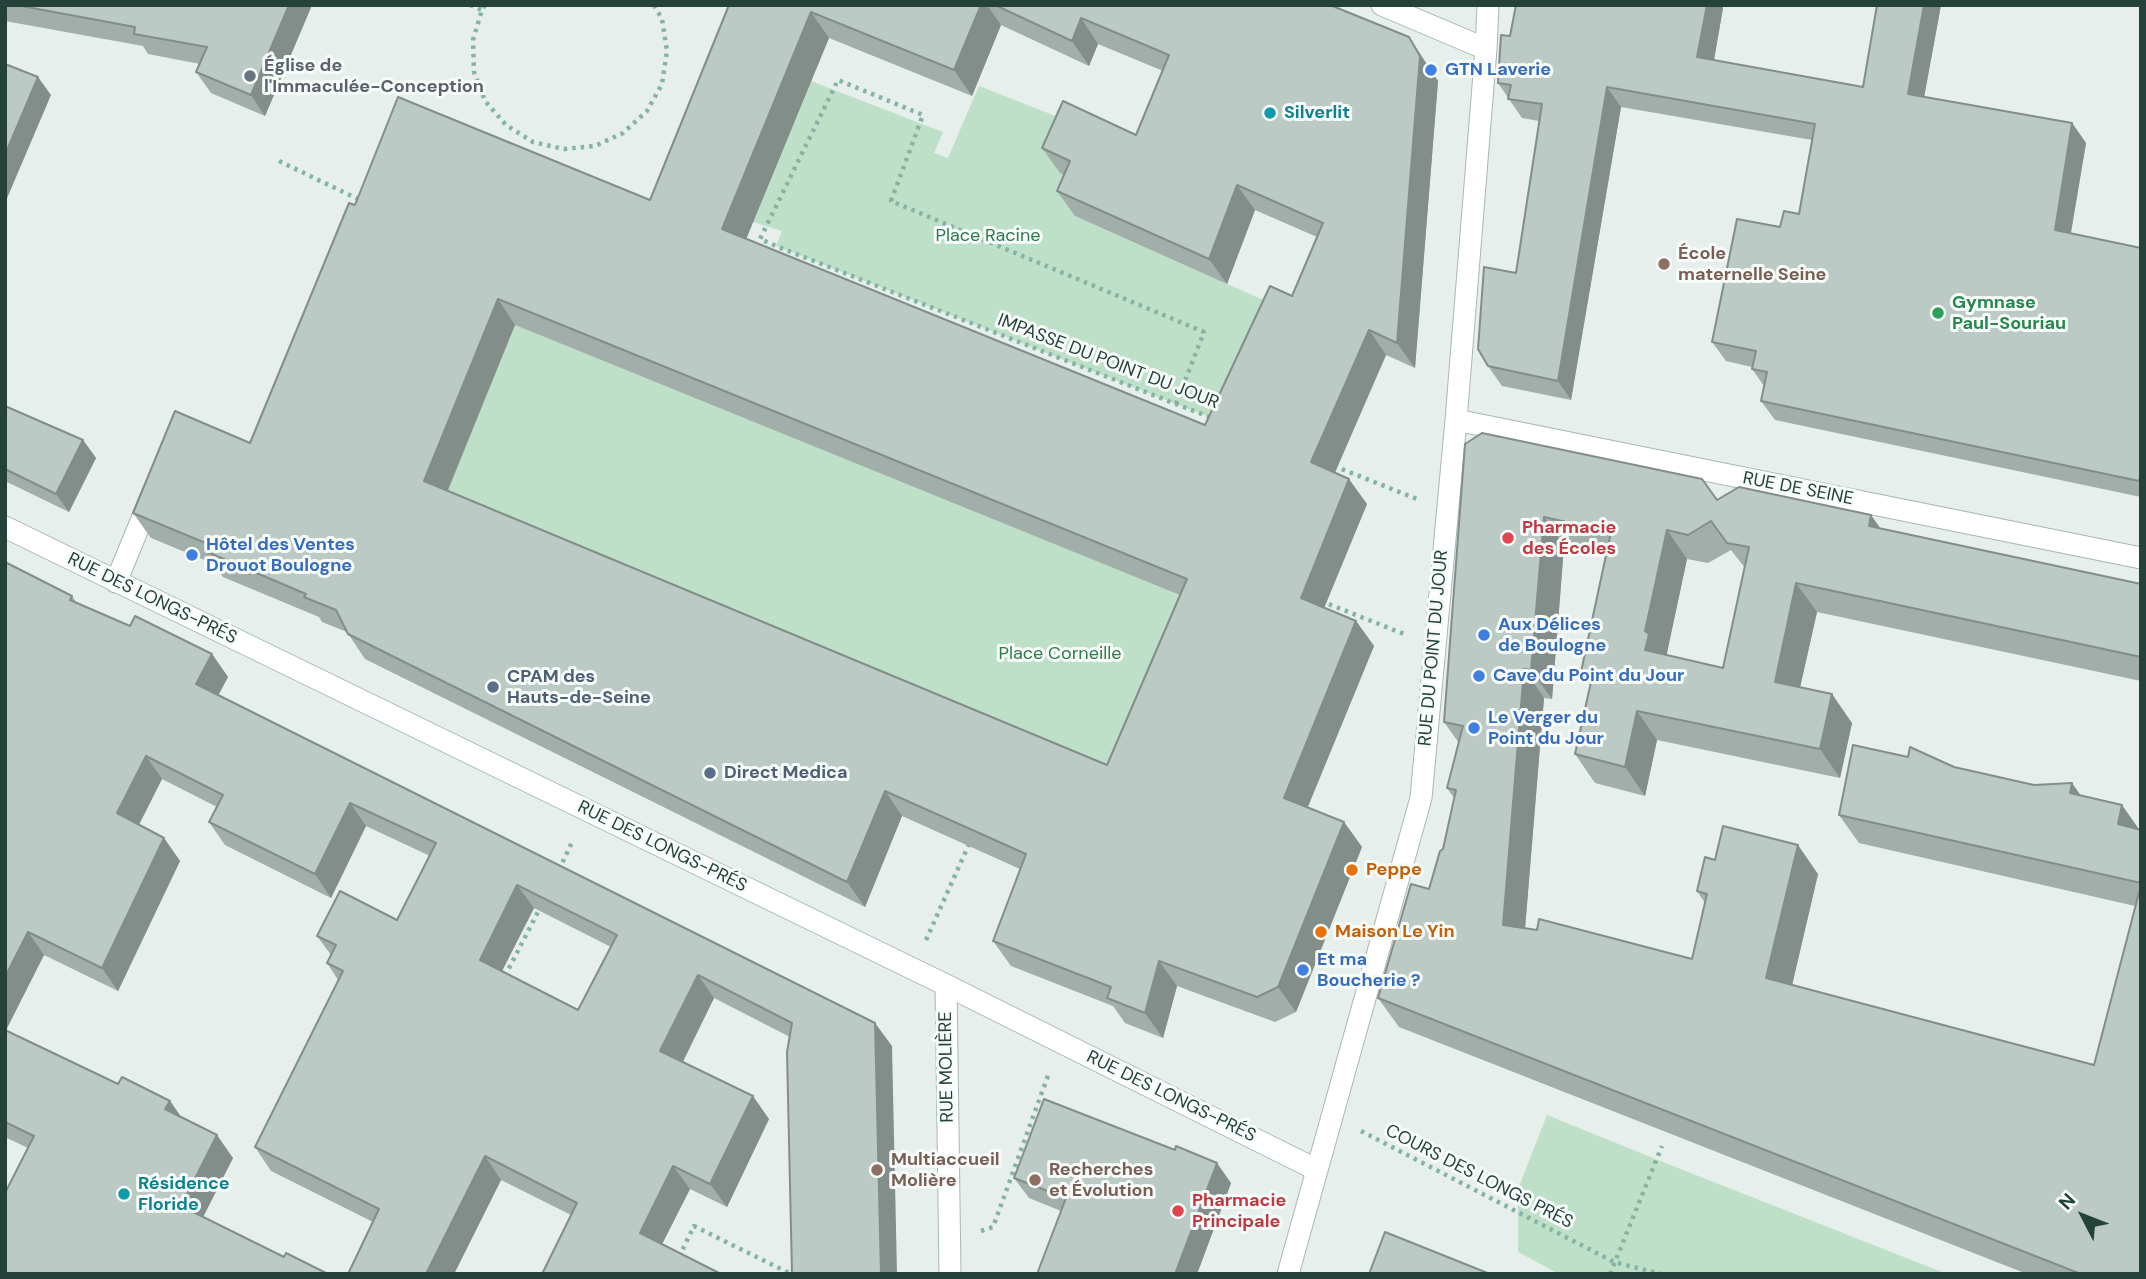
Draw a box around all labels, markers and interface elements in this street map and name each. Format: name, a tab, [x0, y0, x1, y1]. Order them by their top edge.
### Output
place label: Église de l'Immaculée-Conception	[264, 55, 484, 98]
place label: GTN Laverie	[1445, 59, 1551, 81]
marker: GTN Laverie	[1423, 62, 1439, 78]
marker: Église de l'Immaculée-Conception	[242, 68, 258, 84]
place label: Silverlit	[1284, 102, 1350, 124]
marker: Silverlit	[1262, 105, 1278, 121]
park label: Place Racine	[936, 225, 1040, 247]
place label: École maternelle Seine	[1678, 243, 1826, 286]
marker: École maternelle Seine	[1656, 256, 1672, 272]
place label: Gymnase Paul-Souriau	[1952, 292, 2066, 334]
marker: Gymnase Paul-Souriau	[1930, 305, 1946, 321]
street label: IMPASSE DU POINT DU JOUR	[994, 310, 1222, 414]
street label: RUE DE SEINE	[1741, 468, 1855, 510]
place label: Pharmacie des Écoles	[1522, 517, 1616, 560]
marker: Pharmacie des Écoles	[1500, 530, 1516, 546]
place label: Hôtel des Ventes Drouot Boulogne	[206, 534, 355, 576]
marker: Hôtel des Ventes Drouot Boulogne	[184, 547, 200, 563]
street label: RUE DES LONGS-PRÉS	[64, 549, 240, 649]
street label: RUE DU POINT DU JOUR	[1415, 549, 1453, 747]
place label: Aux Délices de Boulogne	[1498, 614, 1606, 656]
marker: Aux Délices de Boulogne	[1476, 627, 1492, 643]
park label: Place Corneille	[999, 643, 1121, 665]
place label: Cave du Point du Jour	[1493, 665, 1684, 687]
place label: CPAM des Hauts-de-Seine	[507, 666, 651, 708]
marker: Cave du Point du Jour	[1471, 668, 1487, 684]
marker: CPAM des Hauts-de-Seine	[485, 679, 501, 695]
place label: Le Verger du Point du Jour	[1488, 707, 1604, 750]
marker: Le Verger du Point du Jour	[1466, 720, 1482, 736]
place label: Direct Medica	[724, 762, 848, 784]
marker: Direct Medica	[702, 765, 718, 781]
street label: RUE DES LONGS-PRÉS	[574, 797, 750, 897]
place label: Peppe	[1366, 859, 1422, 881]
marker: Peppe	[1344, 862, 1360, 878]
place label: Maison Le Yin	[1335, 921, 1454, 943]
marker: Maison Le Yin	[1313, 924, 1329, 940]
place label: Et ma Boucherie ?	[1317, 949, 1420, 992]
marker: Et ma Boucherie ?	[1295, 962, 1311, 978]
street label: RUE MOLIÈRE	[935, 1011, 959, 1123]
street label: RUE DES LONGS-PRÉS	[1083, 1047, 1259, 1147]
street label: COURS DES LONGS PRÉS	[1382, 1120, 1576, 1234]
place label: Multiaccueil Molière	[891, 1149, 1000, 1192]
place label: Recherches et Évolution	[1049, 1159, 1154, 1202]
marker: Multiaccueil Molière	[869, 1162, 885, 1178]
marker: Recherches et Évolution	[1027, 1172, 1043, 1188]
place label: Résidence Floride	[138, 1173, 230, 1216]
north arrow	[2048, 1181, 2118, 1251]
marker: Résidence Floride	[116, 1186, 132, 1202]
text: N	[2053, 1188, 2081, 1215]
place label: Pharmacie Principale	[1192, 1190, 1286, 1232]
marker: Pharmacie Principale	[1170, 1203, 1186, 1219]

